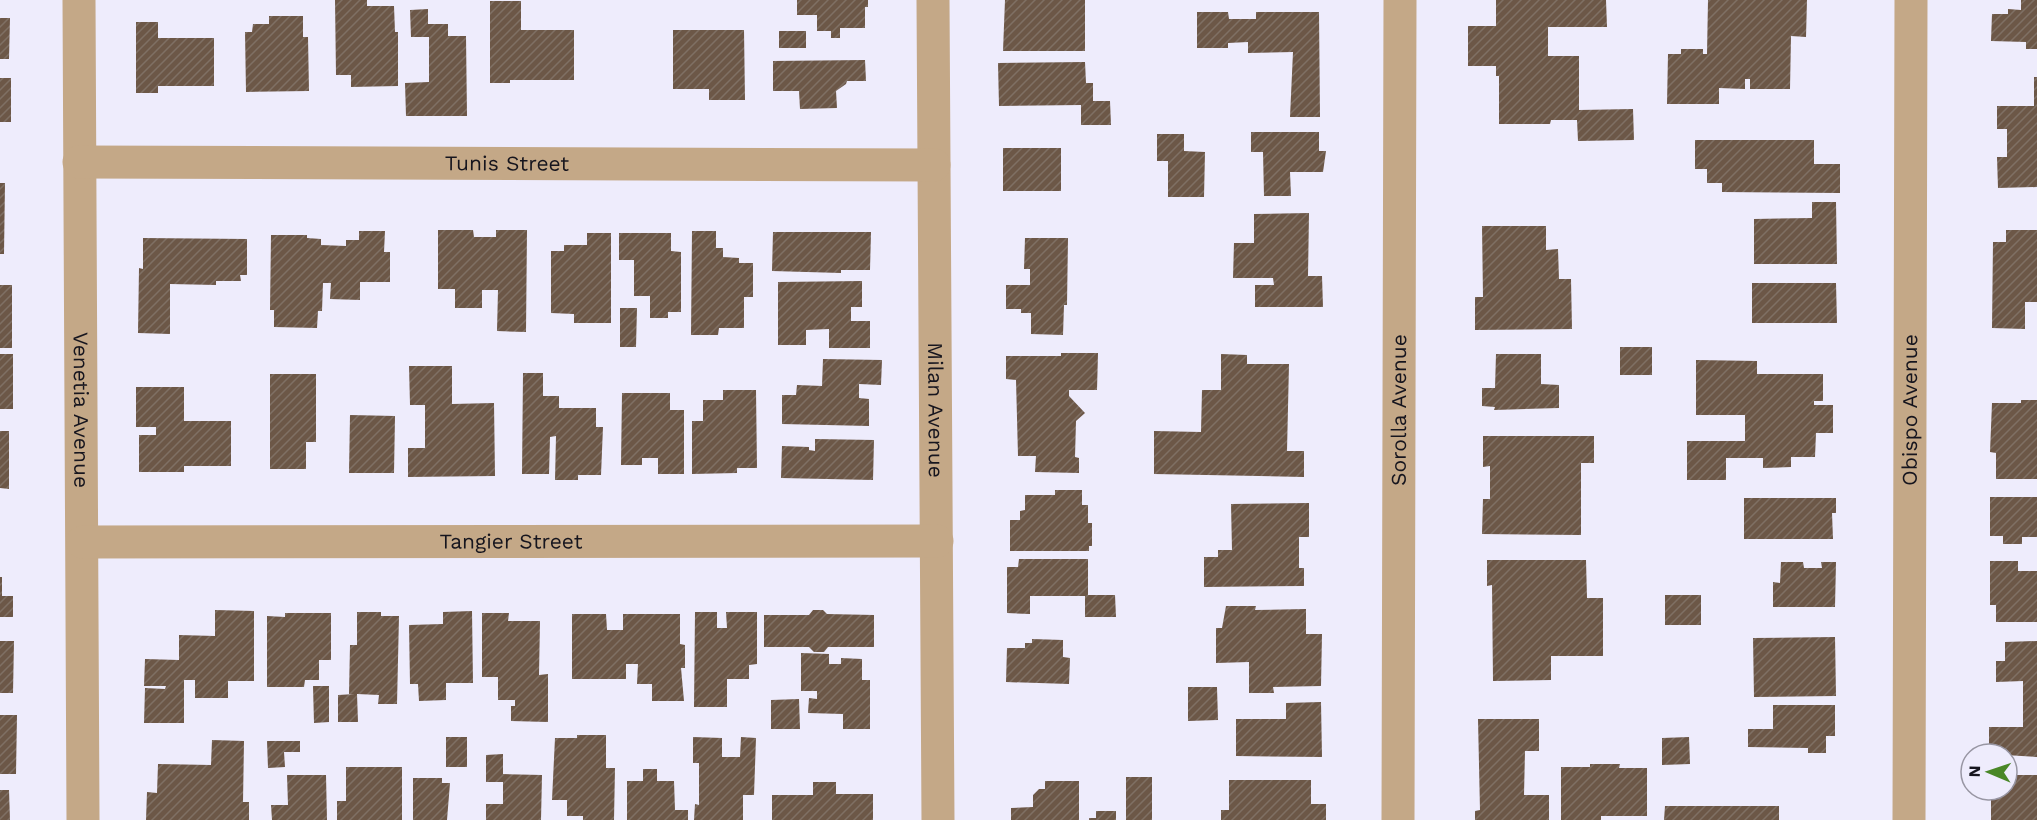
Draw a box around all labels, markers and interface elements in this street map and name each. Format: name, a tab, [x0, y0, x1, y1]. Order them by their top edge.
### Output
street label: Tunis Street	[445, 150, 569, 176]
street label: Venetia Avenue	[69, 332, 94, 488]
street label: Sorolla Avenue	[1386, 334, 1411, 486]
street label: Obispo Avenue	[1897, 334, 1922, 486]
street label: Milan Avenue	[923, 342, 949, 478]
street label: Tangier Street	[440, 528, 583, 554]
north arrow	[1959, 742, 2019, 802]
text: N	[1965, 765, 1984, 778]

